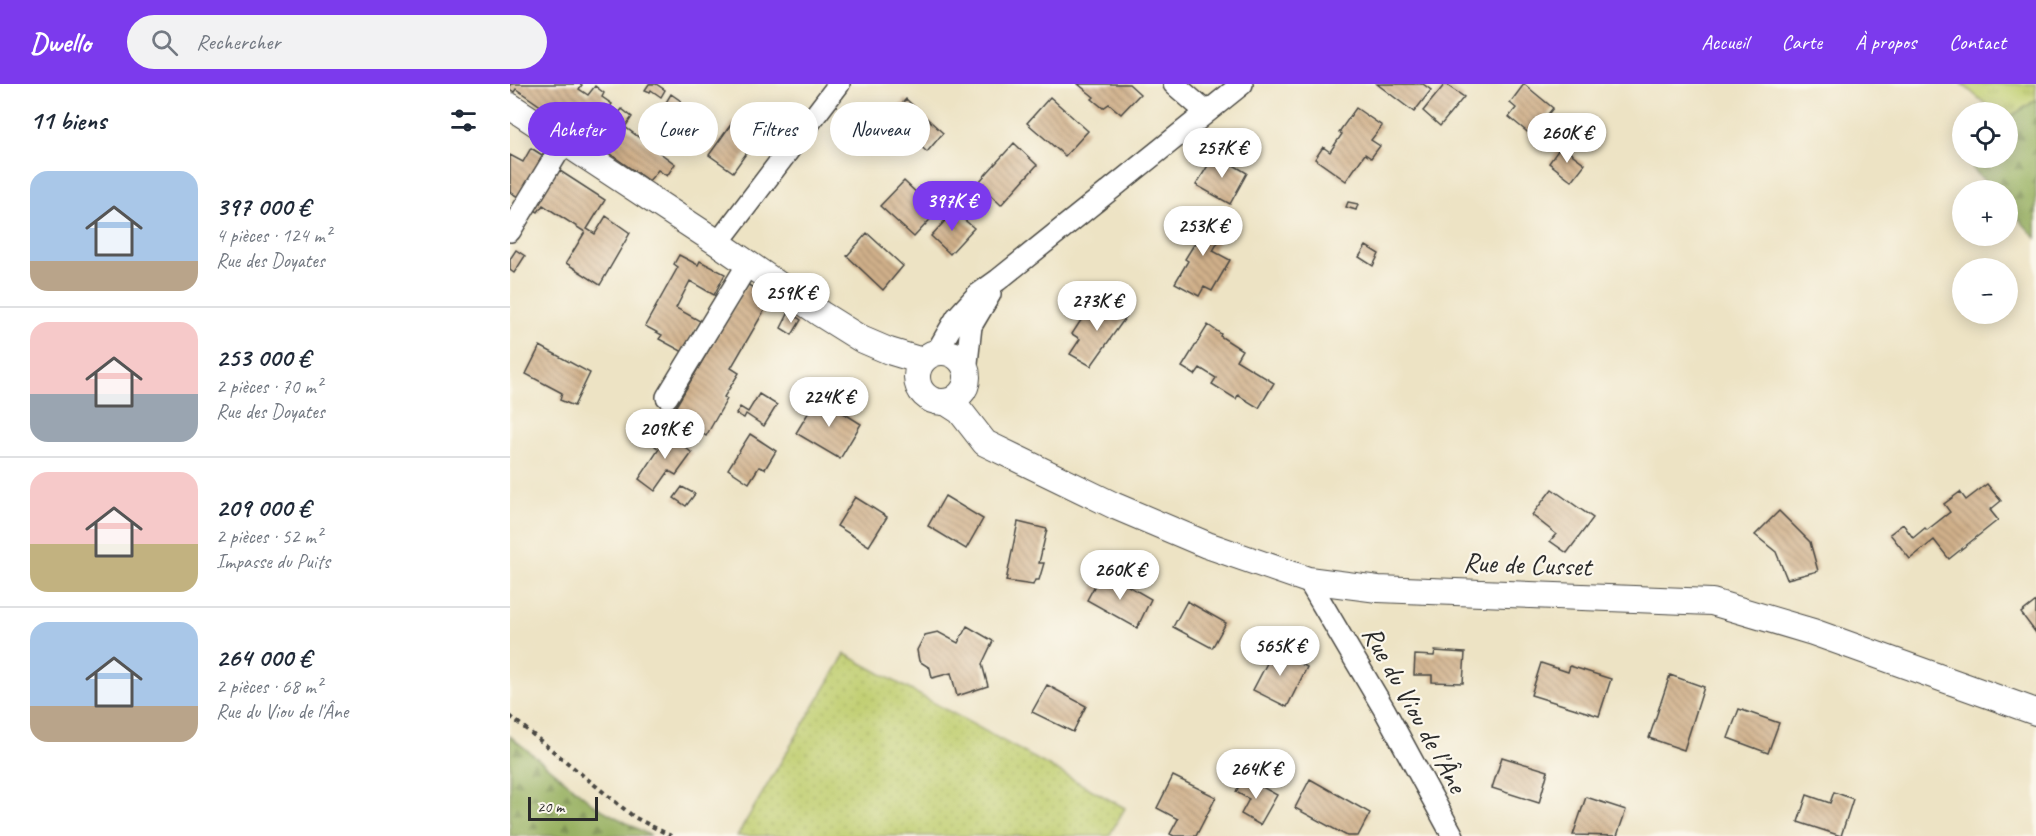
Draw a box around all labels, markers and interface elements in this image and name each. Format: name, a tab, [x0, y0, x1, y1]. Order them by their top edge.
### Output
search box	[127, 15, 547, 69]
text: Dwello	[30, 25, 91, 60]
icon: search	[148, 26, 181, 59]
text: Rechercher	[196, 28, 280, 56]
text: Accueil	[1701, 29, 1749, 55]
text: Carte	[1782, 29, 1822, 55]
text: À propos	[1855, 29, 1916, 55]
text: Contact	[1949, 29, 2006, 55]
chip: Acheter	[528, 102, 626, 156]
chip: Louer	[638, 102, 718, 156]
chip: Filtres	[730, 102, 818, 156]
chip: Nouveau	[830, 102, 930, 156]
map controls	[1952, 102, 2018, 324]
button: locate	[1952, 102, 2018, 168]
text: 11 biens	[30, 104, 106, 137]
icon: filters	[447, 104, 480, 137]
pin: 260K €	[1518, 113, 1616, 164]
text: 260K €	[1541, 120, 1593, 145]
pin: 257K €	[1173, 128, 1271, 179]
text: 257K €	[1197, 135, 1247, 160]
button: +	[1952, 180, 2018, 246]
pin: 397K €	[903, 181, 1001, 232]
text: 397K €	[927, 188, 977, 213]
text: 397 000 €	[216, 190, 310, 223]
icon: home	[78, 195, 150, 267]
pin: 253K €	[1154, 206, 1252, 257]
text: 253K €	[1178, 213, 1228, 238]
text: 4 pièces · 124 m²	[216, 223, 331, 248]
text: Rue des Doyates	[216, 248, 325, 273]
button: −	[1952, 258, 2018, 324]
pin: 259K €	[742, 273, 840, 324]
text: 259K €	[766, 280, 816, 305]
pin: 273K €	[1048, 281, 1146, 332]
text: 273K €	[1072, 288, 1122, 313]
text: 253 000 €	[216, 341, 310, 374]
icon: home	[78, 346, 150, 418]
text: 2 pièces · 70 m²	[216, 374, 322, 399]
pin: 224K €	[780, 377, 878, 428]
text: 224K €	[804, 384, 855, 409]
text: Rue des Doyates	[216, 399, 325, 424]
pin: 209K €	[616, 409, 714, 460]
text: 209K €	[640, 416, 690, 441]
text: 209 000 €	[216, 491, 310, 524]
icon: home	[78, 496, 150, 568]
text: 2 pièces · 52 m²	[216, 524, 322, 549]
street label: Rue de Cusset	[1462, 544, 1594, 584]
text: Impasse du Puits	[216, 549, 330, 574]
pin: 260K €	[1071, 550, 1169, 601]
text: 260K €	[1094, 557, 1146, 582]
street label: Rue du Viou de l'Âne	[1355, 620, 1476, 800]
pin: 565K €	[1231, 626, 1329, 677]
text: 565K €	[1255, 633, 1305, 658]
text: 264 000 €	[216, 641, 311, 674]
icon: home	[78, 646, 150, 718]
text: 2 pièces · 68 m²	[216, 674, 322, 699]
text: Rue du Viou de l'Âne	[216, 699, 348, 724]
pin: 264K €	[1207, 749, 1305, 800]
text: 264K €	[1230, 756, 1282, 781]
scale bar	[528, 794, 598, 822]
text: 20 m	[537, 797, 564, 817]

